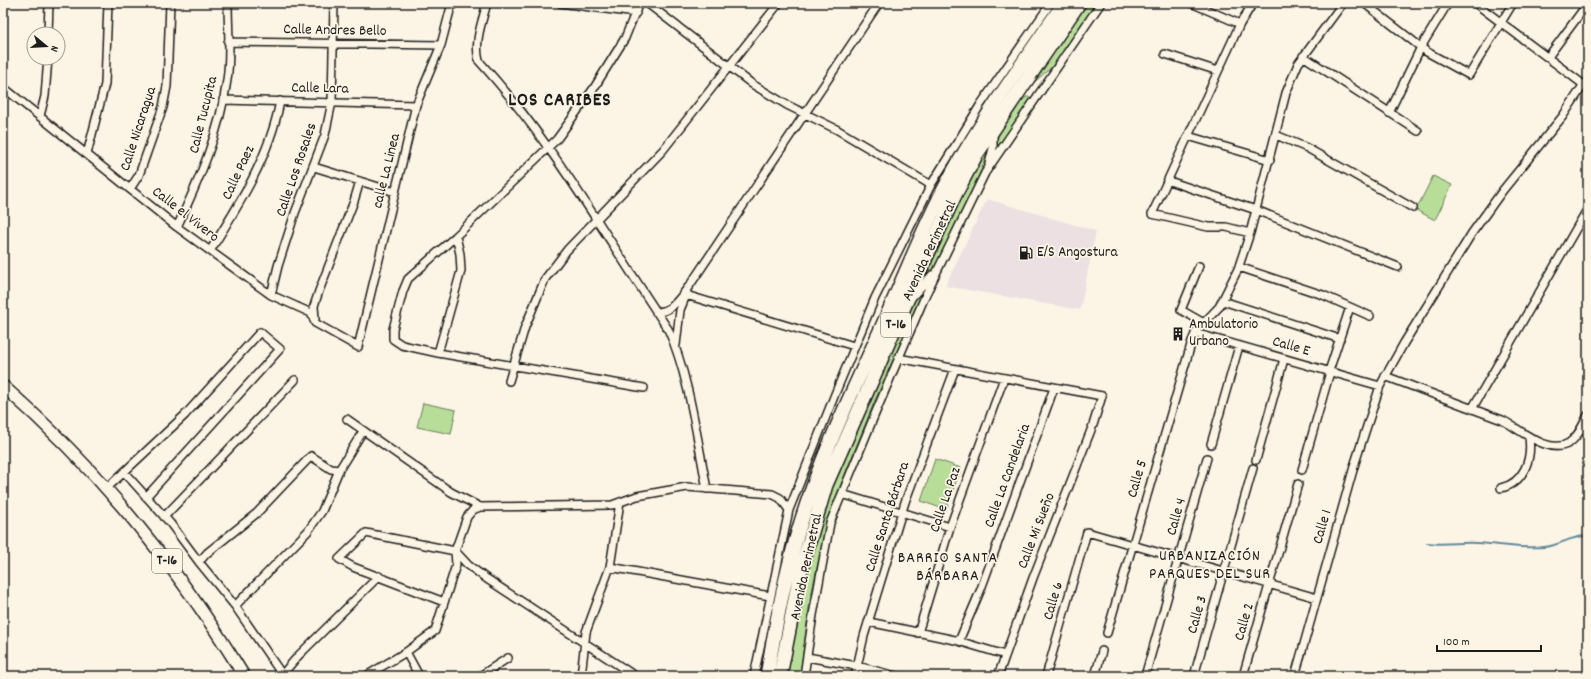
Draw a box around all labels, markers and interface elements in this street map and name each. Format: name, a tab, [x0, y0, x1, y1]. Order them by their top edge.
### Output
street label: Calle Andres Bello	[283, 19, 387, 43]
north arrow	[26, 26, 66, 66]
text: N	[45, 43, 62, 54]
street label: Calle Tucupita	[184, 73, 224, 156]
street label: Calle Lara	[291, 78, 350, 101]
street label: Calle Nicaragua	[115, 83, 163, 174]
district label: LOS CARIBES	[508, 88, 612, 115]
street label: Calle Los Rosales	[271, 120, 323, 220]
street label: calle La Linea	[367, 130, 407, 211]
street label: Calle Paez	[217, 142, 261, 204]
street label: Calle el Vivero	[147, 182, 224, 249]
street label: Avenida Perimetral	[897, 197, 963, 305]
place label: E/S Angostura	[1037, 242, 1118, 264]
fuel station icon: E/S Angostura	[1018, 245, 1034, 261]
road number: T-16	[881, 313, 911, 337]
place label: Ambulatorio Urbano	[1189, 314, 1259, 353]
building icon: Ambulatorio Urbano	[1170, 326, 1186, 342]
street label: Calle E	[1269, 331, 1313, 363]
street label: Calle La Candelaria	[979, 420, 1037, 531]
street label: Calle 5	[1122, 457, 1154, 501]
street label: Calle Santa Bárbara	[860, 458, 916, 575]
street label: Calle La Paz	[925, 464, 968, 536]
street label: Calle Mi Sueño	[1012, 489, 1062, 572]
street label: Calle 4	[1161, 496, 1193, 538]
street label: Calle 1	[1308, 507, 1338, 547]
street label: Avenida Perimetral	[785, 511, 829, 622]
district label: URBANIZACIÓN PARQUES DEL SUR	[1149, 545, 1271, 586]
district label: BARRIO SANTA BÁRBARA	[898, 547, 998, 588]
road number: T-16	[152, 549, 182, 573]
street label: Calle 6	[1038, 579, 1070, 623]
street label: Calle 3	[1182, 594, 1214, 636]
street label: Calle 2	[1229, 601, 1261, 643]
scale bar	[1437, 627, 1541, 653]
text: 100 m	[1443, 634, 1470, 651]

